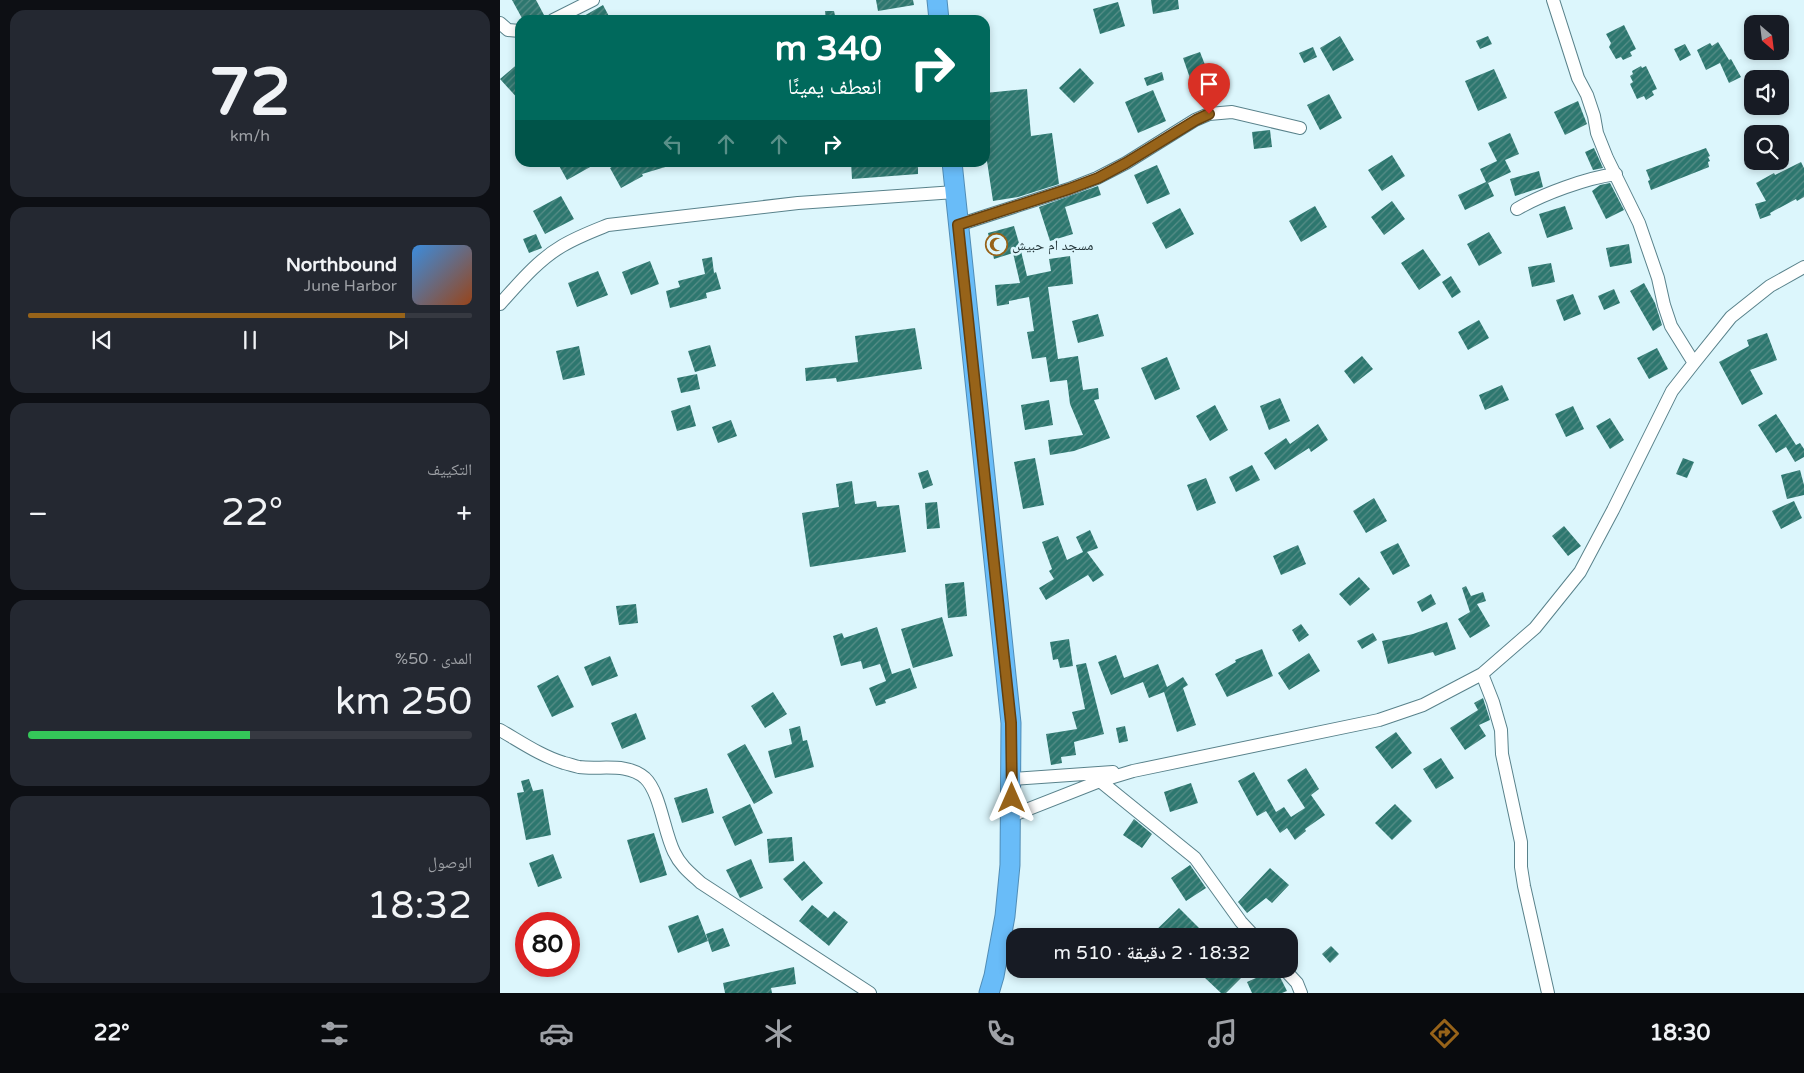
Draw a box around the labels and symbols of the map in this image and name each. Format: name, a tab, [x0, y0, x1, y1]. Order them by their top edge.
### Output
north arrow	[1744, 15, 1789, 60]
pin	[1188, 63, 1230, 114]
mosque icon: مسجد ام حبيش	[984, 233, 1008, 257]
place label: مسجد ام حبيش	[1012, 237, 1093, 255]
position arrow	[985, 771, 1037, 823]
speed limit sign: 80	[515, 912, 580, 977]

